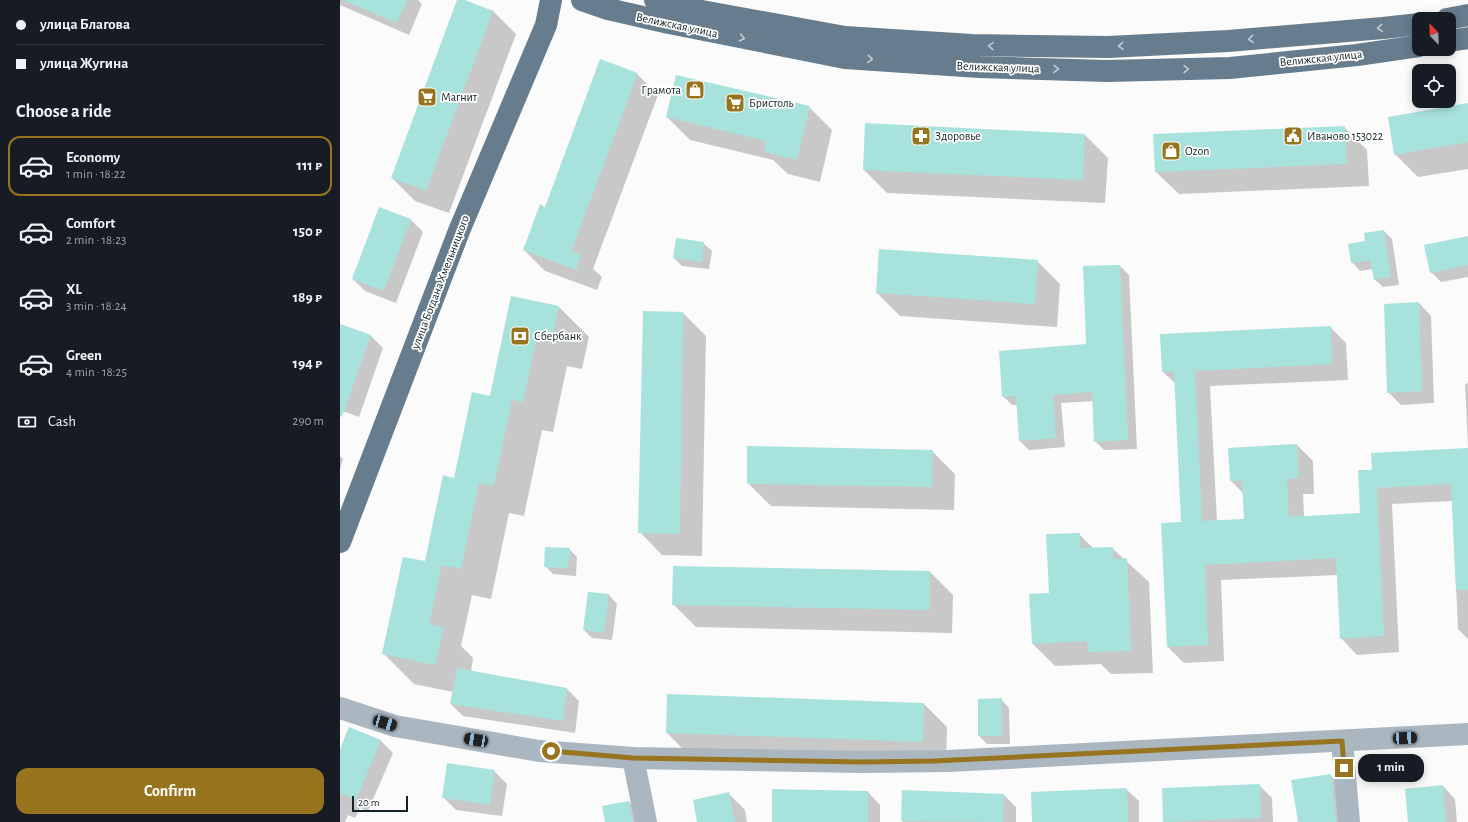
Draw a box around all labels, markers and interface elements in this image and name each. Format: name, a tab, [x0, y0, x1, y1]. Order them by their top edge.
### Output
street label: Велижская улица	[635, 10, 719, 41]
north arrow	[1412, 12, 1456, 56]
map controls	[1412, 12, 1456, 108]
text: улица Благова	[40, 17, 130, 32]
one-way arrow	[1377, 24, 1383, 33]
one-way arrow	[739, 34, 745, 42]
one-way arrow	[1248, 35, 1254, 44]
one-way arrow	[988, 42, 994, 50]
one-way arrow	[1118, 42, 1124, 50]
street label: Велижская улица	[1279, 48, 1364, 69]
one-way arrow	[867, 55, 873, 64]
text: улица Жугина	[40, 56, 128, 71]
street label: Велижская улица	[956, 60, 1040, 75]
button: locate	[1412, 64, 1456, 108]
one-way arrow	[1053, 65, 1059, 74]
one-way arrow	[1183, 65, 1189, 73]
shop icon: Грамота	[684, 79, 706, 101]
place label: Грамота	[641, 84, 682, 96]
supermarket icon: Магнит	[416, 86, 438, 108]
place label: Магнит	[441, 91, 478, 103]
supermarket icon: Бристоль	[724, 92, 746, 114]
place label: Бристоль	[749, 97, 794, 109]
text: Choose a ride	[16, 103, 111, 121]
pharmacy icon: Здоровье	[910, 125, 932, 147]
public building icon: Иваново 153022	[1282, 125, 1304, 147]
place label: Здоровье	[935, 130, 981, 142]
place label: Иваново 153022	[1307, 130, 1384, 142]
shop icon: Ozon	[1160, 140, 1182, 162]
place label: Ozon	[1185, 145, 1209, 157]
icon: car	[18, 148, 54, 184]
text: Economy	[66, 150, 120, 165]
text: 111 ₽	[297, 158, 322, 173]
text: 1 min · 18:22	[66, 168, 126, 181]
street label: улица Богдана Хмельницкого	[409, 213, 472, 352]
icon: car	[18, 214, 54, 250]
text: Comfort	[66, 216, 115, 231]
text: 150 ₽	[293, 224, 322, 239]
text: 2 min · 18:23	[66, 234, 126, 247]
icon: car	[18, 280, 54, 316]
text: XL	[66, 282, 82, 297]
text: 189 ₽	[293, 290, 322, 305]
text: 3 min · 18:24	[66, 300, 127, 313]
bank icon: Сбербанк	[509, 325, 531, 347]
place label: Сбербанк	[534, 330, 582, 342]
icon: car	[18, 346, 54, 382]
text: Green	[66, 348, 102, 363]
text: 194 ₽	[293, 356, 322, 371]
text: 4 min · 18:25	[66, 366, 127, 379]
icon: cash	[16, 411, 38, 433]
text: Cash	[48, 414, 76, 429]
text: 290 m	[293, 415, 324, 428]
car	[372, 714, 398, 732]
car	[1393, 731, 1417, 745]
car	[463, 732, 489, 748]
route start	[542, 742, 560, 760]
callout: 1 min	[1358, 754, 1424, 782]
route end	[1335, 759, 1353, 777]
text: 1 min	[1377, 761, 1405, 774]
button: Confirm	[16, 768, 324, 814]
scale bar	[352, 794, 408, 813]
text: 20 m	[358, 797, 379, 808]

